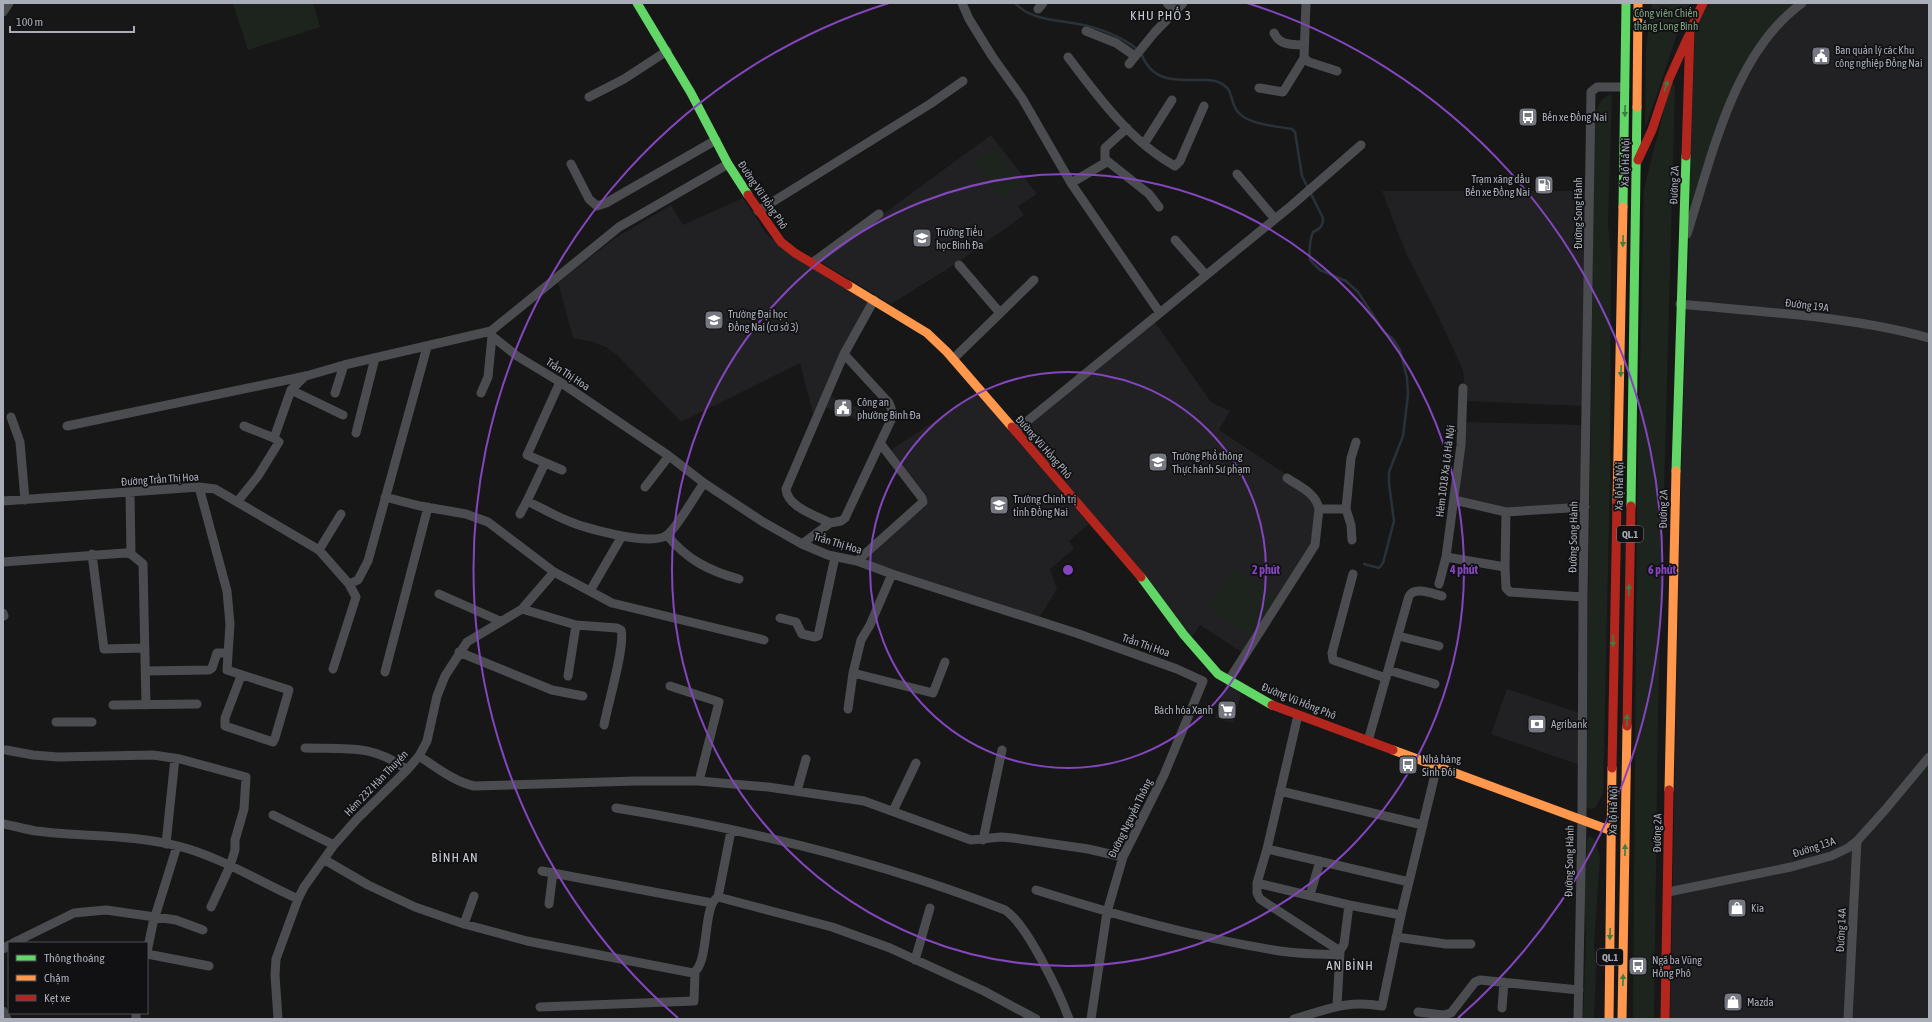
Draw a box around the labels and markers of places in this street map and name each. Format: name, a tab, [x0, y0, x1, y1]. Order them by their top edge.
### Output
place label: Ban quản lý các Khu công nghiệp Đồng Nai	[1835, 44, 1923, 70]
public building icon: Ban quản lý các Khu công nghiệp Đồng Nai	[1810, 45, 1832, 67]
bus stop icon: Bến xe Đồng Nai	[1517, 106, 1539, 128]
place label: Bến xe Đồng Nai	[1542, 111, 1607, 123]
place label: Trạm xăng dầu Bến xe Đồng Nai	[1465, 173, 1530, 198]
fuel station icon: Trạm xăng dầu Bến xe Đồng Nai	[1533, 174, 1555, 196]
place label: Trường Tiểu học Bình Đa	[936, 225, 983, 252]
school or university icon: Trường Tiểu học Bình Đa	[911, 227, 933, 249]
place label: Trường Đại học Đồng Nai (cơ sở 3)	[728, 308, 799, 333]
school or university icon: Trường Đại học Đồng Nai (cơ sở 3)	[703, 309, 725, 331]
place label: Công an phường Bình Đa	[857, 396, 921, 421]
public building icon: Công an phường Bình Đa	[832, 397, 854, 419]
place label: Trường Phổ thông Thực hành Sư phạm	[1172, 449, 1251, 476]
school or university icon: Trường Phổ thông Thực hành Sư phạm	[1147, 451, 1169, 473]
place label: Trường Chính trị tỉnh Đồng Nai	[1013, 493, 1076, 518]
school or university icon: Trường Chính trị tỉnh Đồng Nai	[988, 494, 1010, 516]
centre of rings	[1061, 563, 1075, 577]
supermarket icon: Bách hóa Xanh	[1216, 699, 1238, 721]
place label: Bách hóa Xanh	[1154, 704, 1213, 716]
bank icon: Agribank	[1526, 713, 1548, 735]
place label: Agribank	[1551, 718, 1588, 730]
place label: Nhà hàng Sinh Đôi	[1422, 753, 1461, 778]
bus stop icon: Nhà hàng Sinh Đôi	[1397, 754, 1419, 776]
shop icon: Kia	[1726, 897, 1748, 919]
place label: Kia	[1751, 902, 1764, 914]
place label: Ngã ba Vũng Hồng Phô	[1652, 954, 1702, 979]
bus stop icon: Ngã ba Vũng Hồng Phô	[1627, 955, 1649, 977]
shop icon: Mazda	[1722, 991, 1744, 1013]
place label: Mazda	[1747, 996, 1774, 1008]

